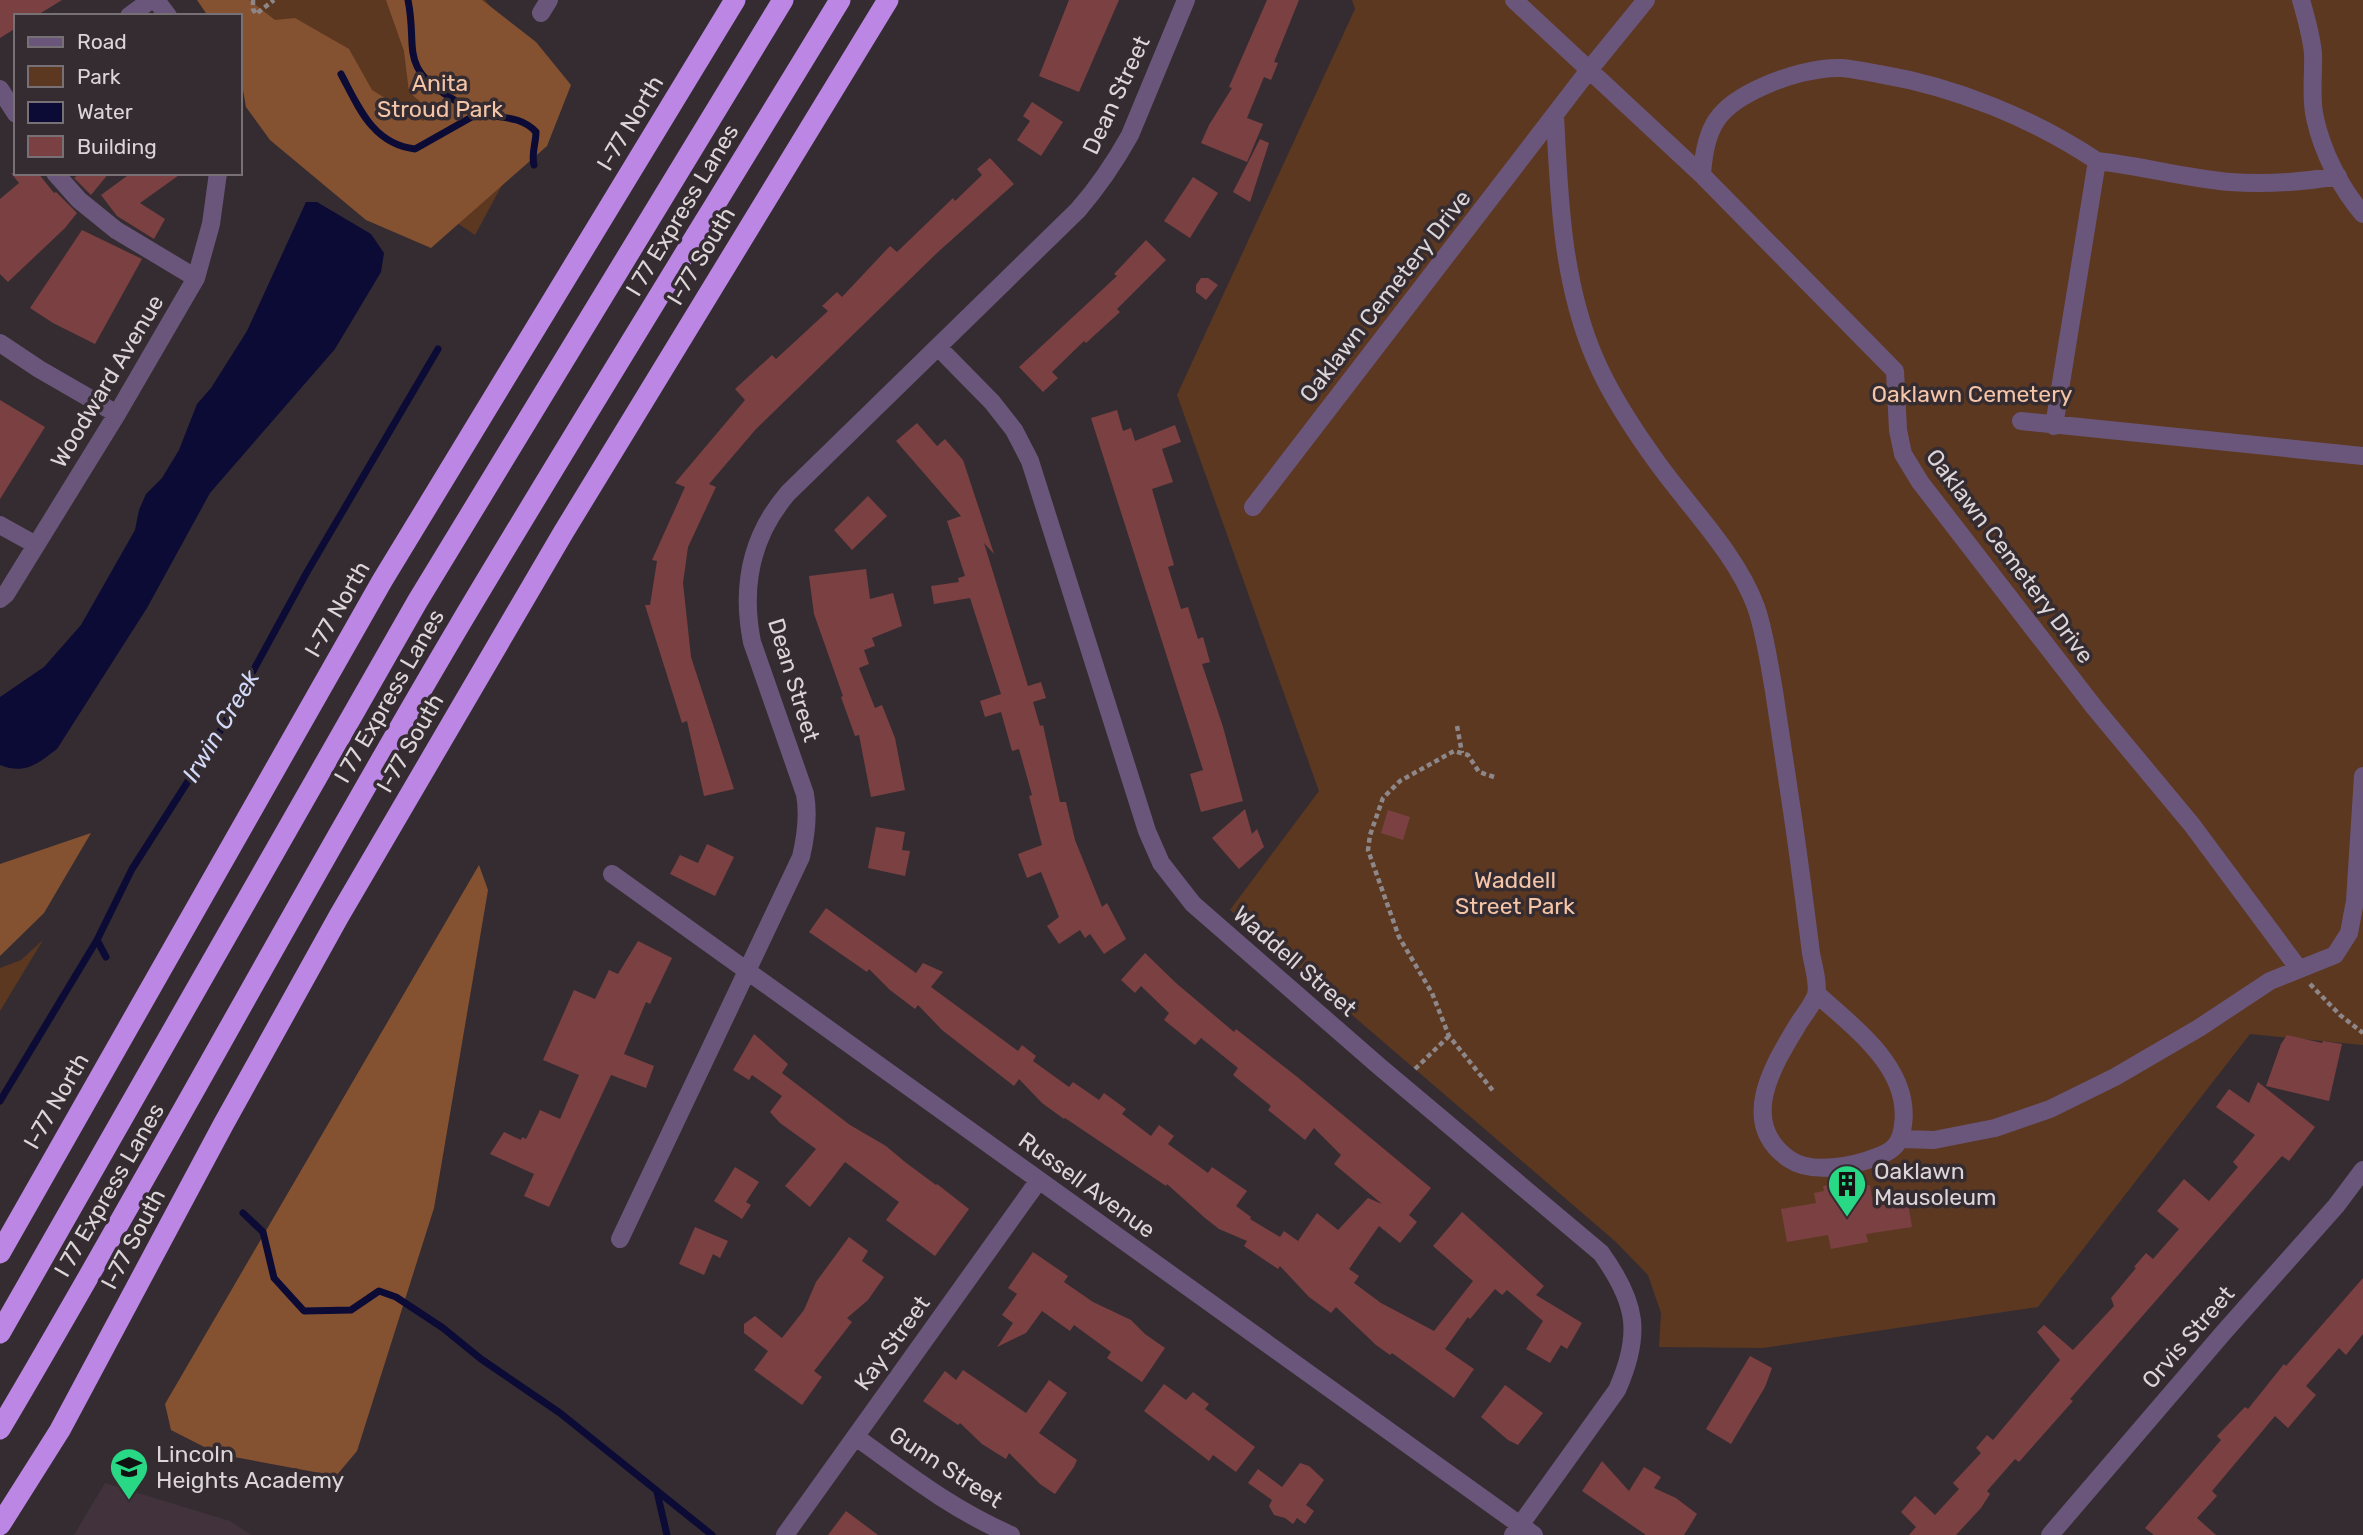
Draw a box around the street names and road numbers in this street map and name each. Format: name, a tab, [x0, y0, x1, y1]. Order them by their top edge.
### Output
street label: Dean Street	[1076, 31, 1156, 159]
street label: I-77 North	[591, 70, 669, 176]
street label: I 77 Express Lanes	[620, 119, 744, 301]
street label: Oaklawn Cemetery Drive	[1293, 184, 1477, 408]
street label: I-77 South	[661, 202, 741, 310]
street label: Woodward Avenue	[44, 290, 170, 472]
street label: Oaklawn Cemetery Drive	[1920, 443, 2100, 669]
street label: I-77 North	[298, 556, 376, 662]
street label: I 77 Express Lanes	[328, 604, 450, 788]
street label: Dean Street	[762, 615, 826, 745]
street label: I-77 South	[371, 689, 449, 797]
street label: Waddell Street	[1228, 900, 1362, 1022]
street label: I-77 North	[17, 1048, 95, 1154]
street label: I 77 Express Lanes	[48, 1098, 170, 1282]
street label: Russell Avenue	[1013, 1126, 1161, 1244]
street label: I-77 South	[95, 1184, 171, 1294]
street label: Orvis Street	[2136, 1280, 2240, 1394]
street label: Kay Street	[848, 1290, 936, 1396]
street label: Gunn Street	[884, 1420, 1008, 1514]

